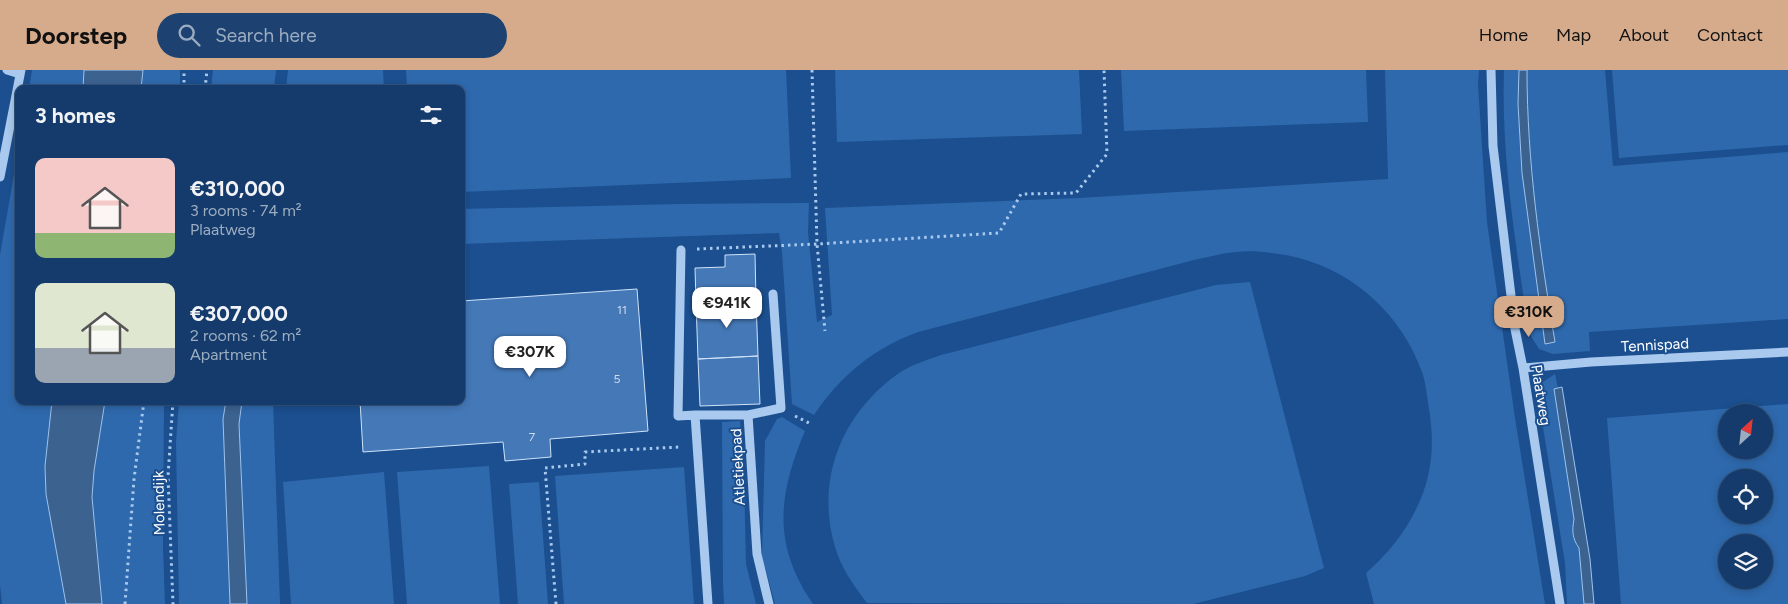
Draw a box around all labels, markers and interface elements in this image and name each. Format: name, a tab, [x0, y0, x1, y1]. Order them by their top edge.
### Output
search box	[157, 13, 507, 58]
text: Doorstep	[25, 21, 127, 50]
icon: search	[175, 21, 203, 49]
text: Search here	[215, 24, 317, 47]
text: Home	[1479, 24, 1528, 46]
text: Map	[1556, 24, 1591, 46]
text: About	[1619, 24, 1669, 46]
text: Contact	[1697, 24, 1763, 46]
icon: filters	[417, 101, 445, 129]
text: 3 homes	[35, 103, 116, 128]
text: €310,000	[190, 176, 285, 201]
icon: home	[75, 178, 135, 238]
text: 3 rooms · 74 m²	[190, 201, 302, 220]
text: Plaatweg	[190, 220, 256, 239]
pin: €941K	[692, 286, 762, 329]
text: €941K	[703, 293, 751, 312]
pin: €310K	[1494, 296, 1564, 338]
text: €307,000	[190, 301, 288, 326]
text: €310K	[1505, 302, 1553, 321]
icon: home	[75, 303, 135, 363]
house number: 11	[617, 303, 627, 317]
text: 2 rooms · 62 m²	[190, 326, 301, 345]
street label: Tennispad	[1621, 334, 1689, 356]
pin: €307K	[495, 336, 565, 378]
text: €307K	[505, 342, 555, 361]
text: Apartment	[190, 345, 267, 364]
street label: Plaatweg	[1527, 363, 1555, 427]
house number: 5	[614, 372, 621, 386]
north arrow	[1718, 404, 1772, 459]
map controls	[1718, 404, 1773, 589]
street label: Atletiekpad	[727, 428, 749, 506]
house number: 7	[529, 430, 536, 444]
button: locate	[1718, 469, 1773, 524]
street label: Molendijk	[149, 470, 169, 536]
button: layers	[1718, 534, 1773, 589]

